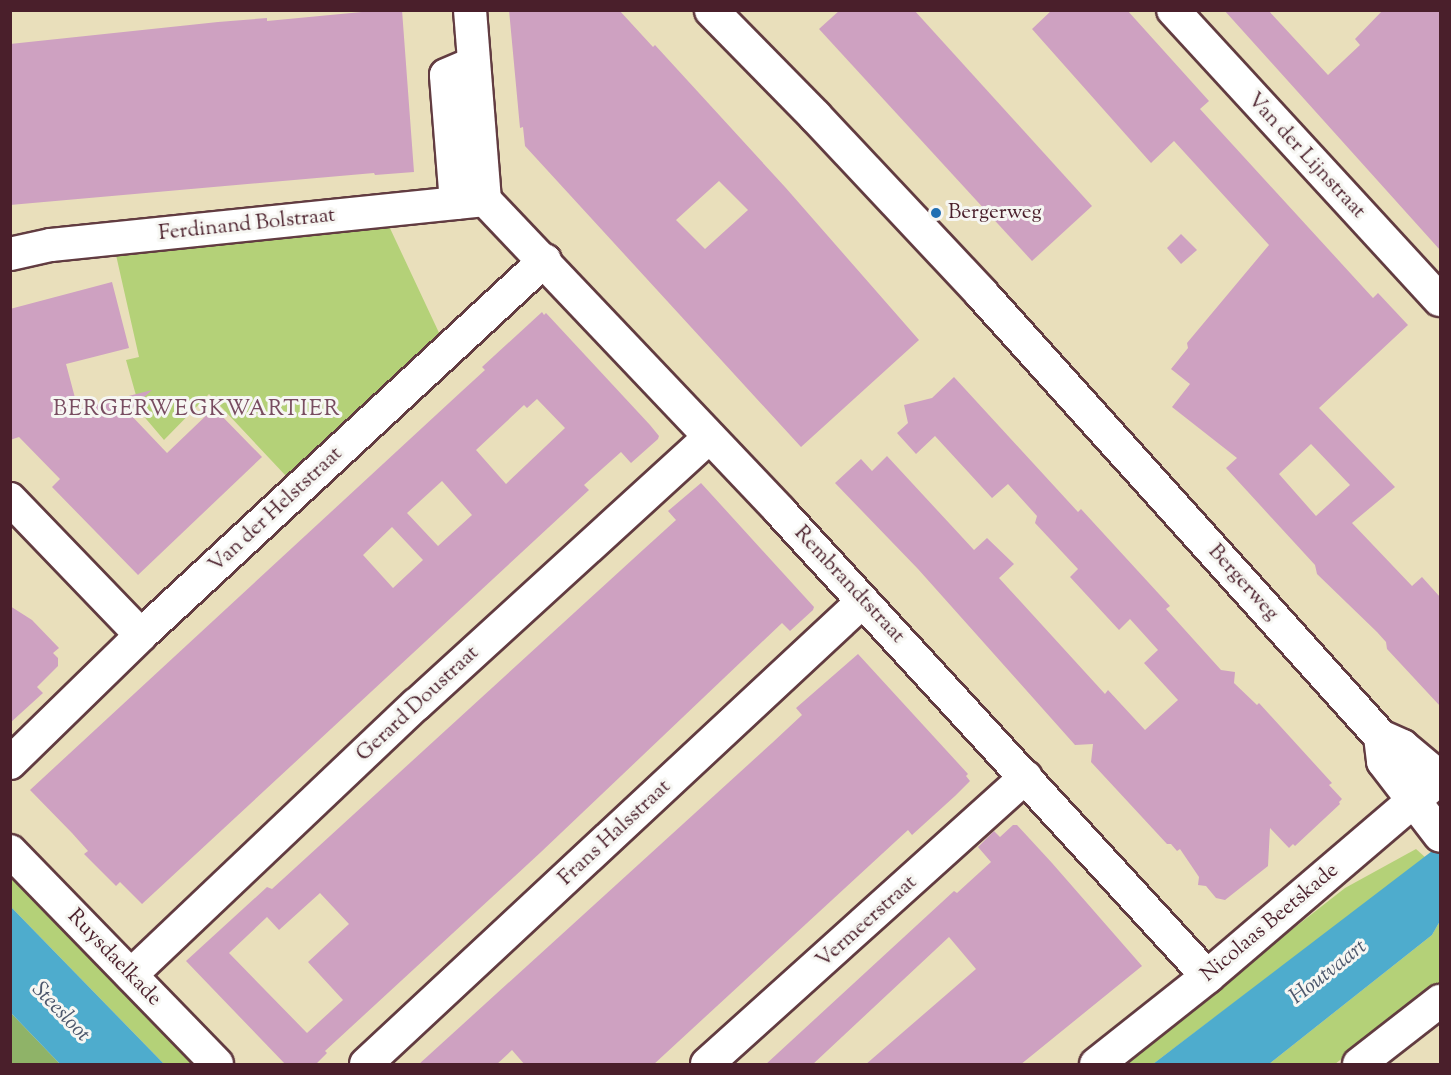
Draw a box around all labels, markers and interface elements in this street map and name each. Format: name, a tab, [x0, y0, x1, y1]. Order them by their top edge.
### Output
street label: Van der Lijnstraat	[1241, 88, 1371, 224]
place label: Bergerweg	[948, 200, 1042, 226]
street label: Ferdinand Bolstraat	[157, 203, 337, 247]
marker: Bergerweg	[929, 206, 943, 220]
district label: BERGERWEGKWARTIER	[53, 398, 341, 424]
street label: Van der Helststraat	[204, 442, 348, 578]
street label: Rembrandtstraat	[788, 521, 910, 649]
street label: Bergerweg	[1202, 540, 1284, 626]
street label: Gerard Doustraat	[352, 641, 484, 767]
street label: Frans Halsstraat	[554, 775, 676, 891]
street label: Nicolaas Beetskade	[1196, 858, 1344, 988]
street label: Vermeerstraat	[811, 870, 923, 974]
street label: Ruysdaelkade	[62, 904, 166, 1012]
water label: Houtvaart	[1285, 935, 1373, 1011]
water label: Steesloot	[25, 977, 95, 1049]

